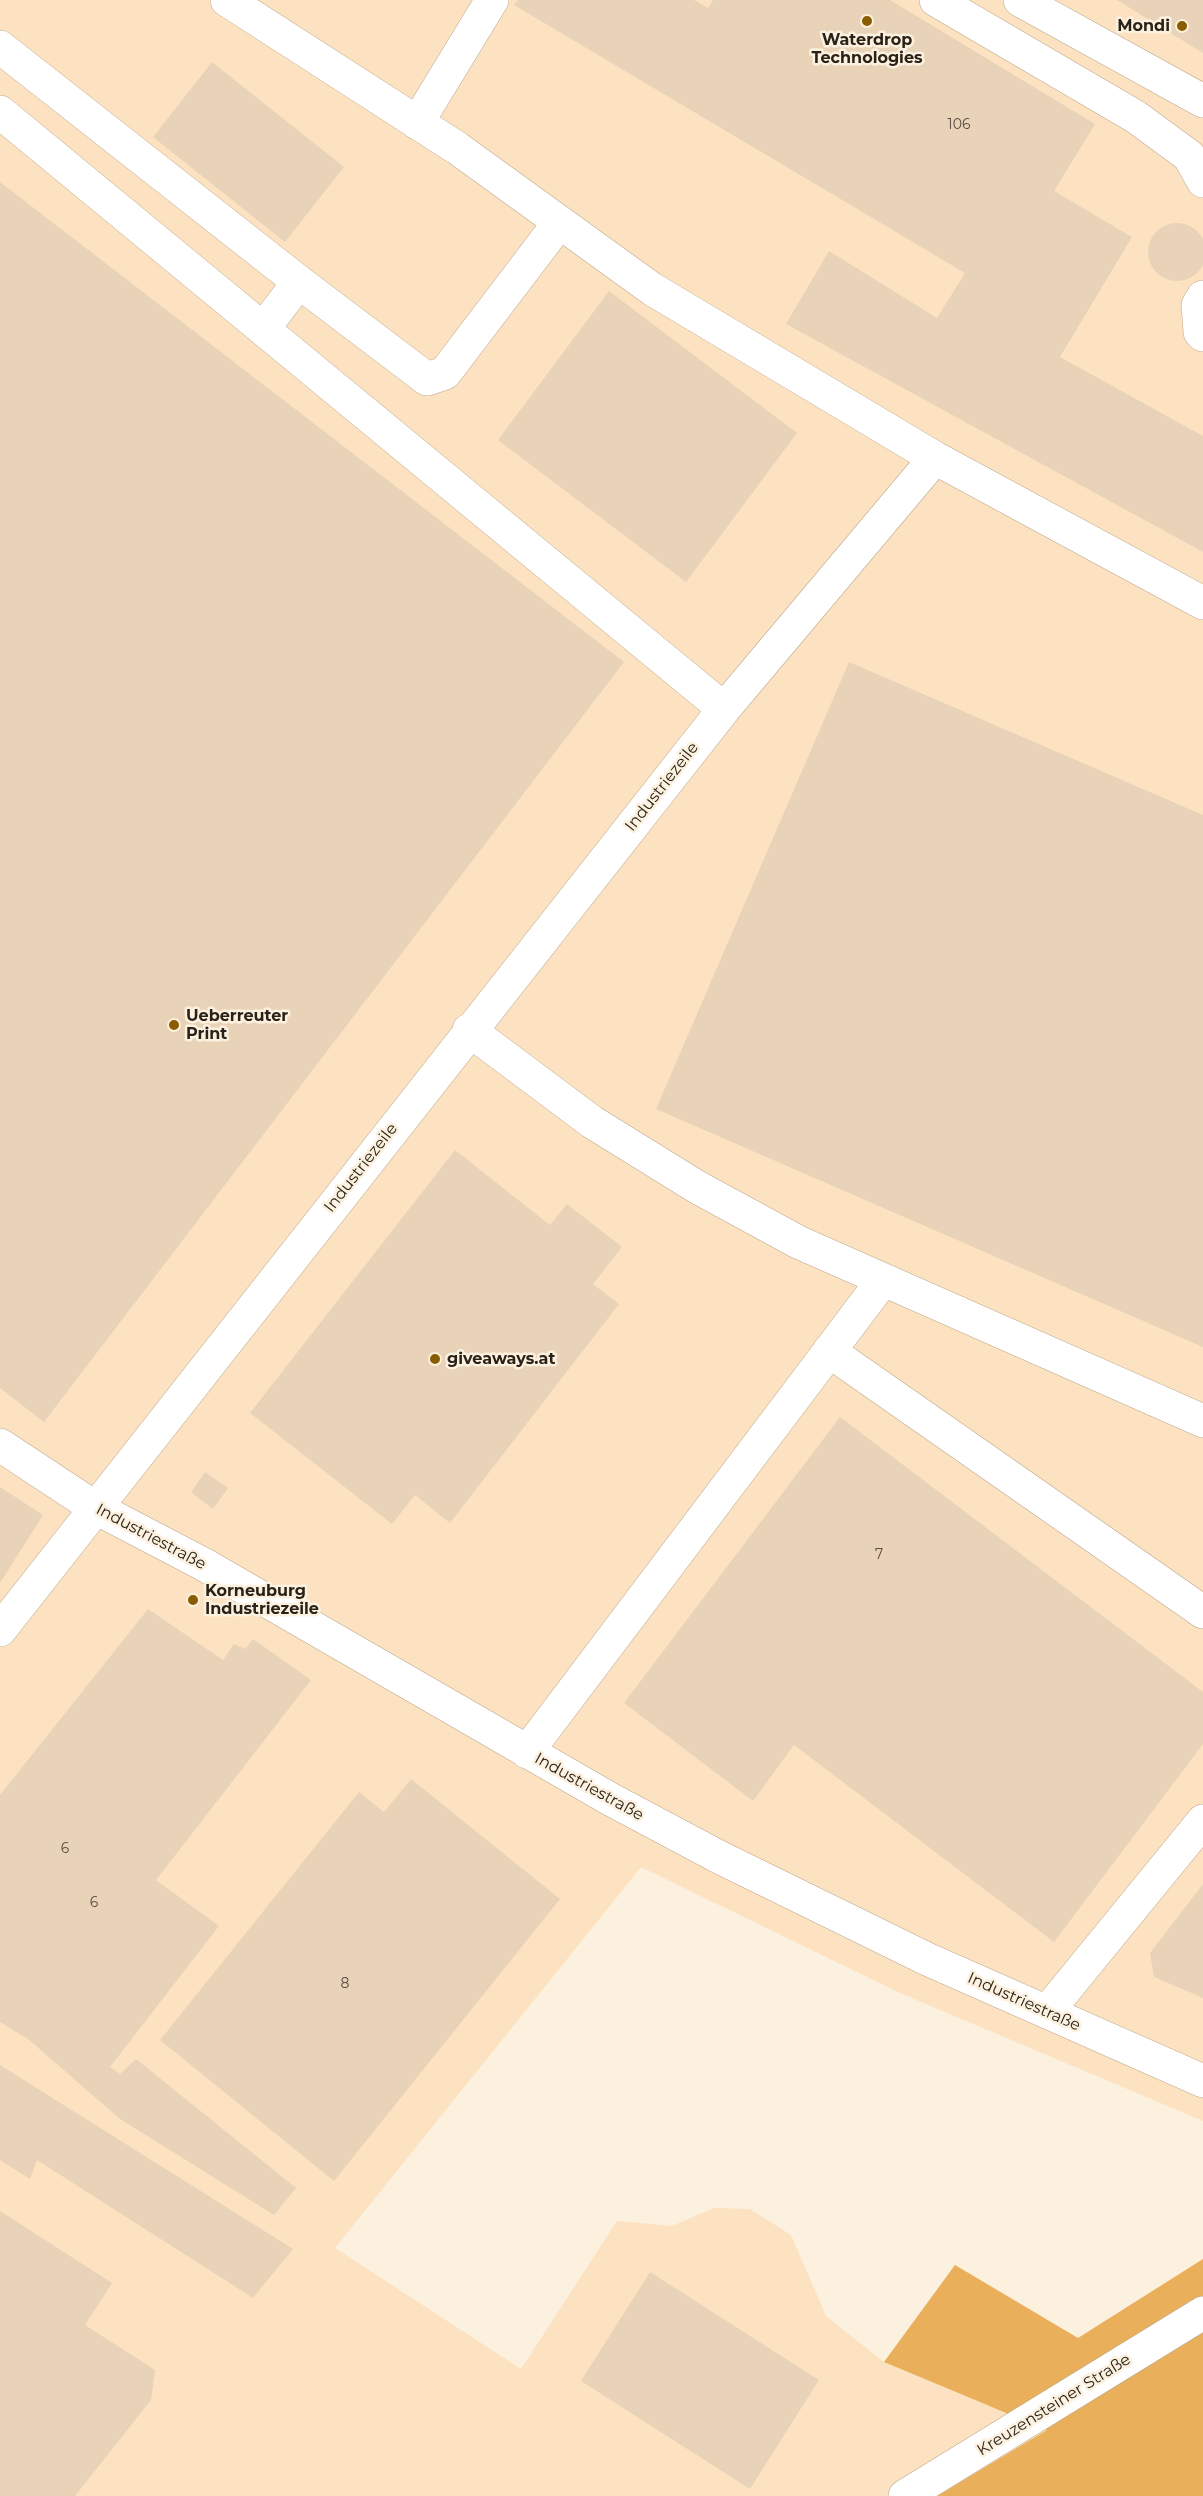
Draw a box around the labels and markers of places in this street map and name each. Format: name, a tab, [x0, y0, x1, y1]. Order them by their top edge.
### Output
marker: Waterdrop Technologies	[860, 14, 874, 28]
place label: Mondi	[1117, 16, 1170, 36]
marker: Mondi	[1175, 19, 1189, 33]
place label: Waterdrop Technologies	[811, 30, 923, 68]
place label: Ueberreuter Print	[186, 1006, 288, 1044]
marker: Ueberreuter Print	[167, 1018, 181, 1032]
place label: giveaways.at	[447, 1349, 555, 1369]
marker: giveaways.at	[428, 1352, 442, 1366]
place label: Korneuburg Industriezeile	[205, 1581, 319, 1619]
marker: Korneuburg Industriezeile	[186, 1593, 200, 1607]

